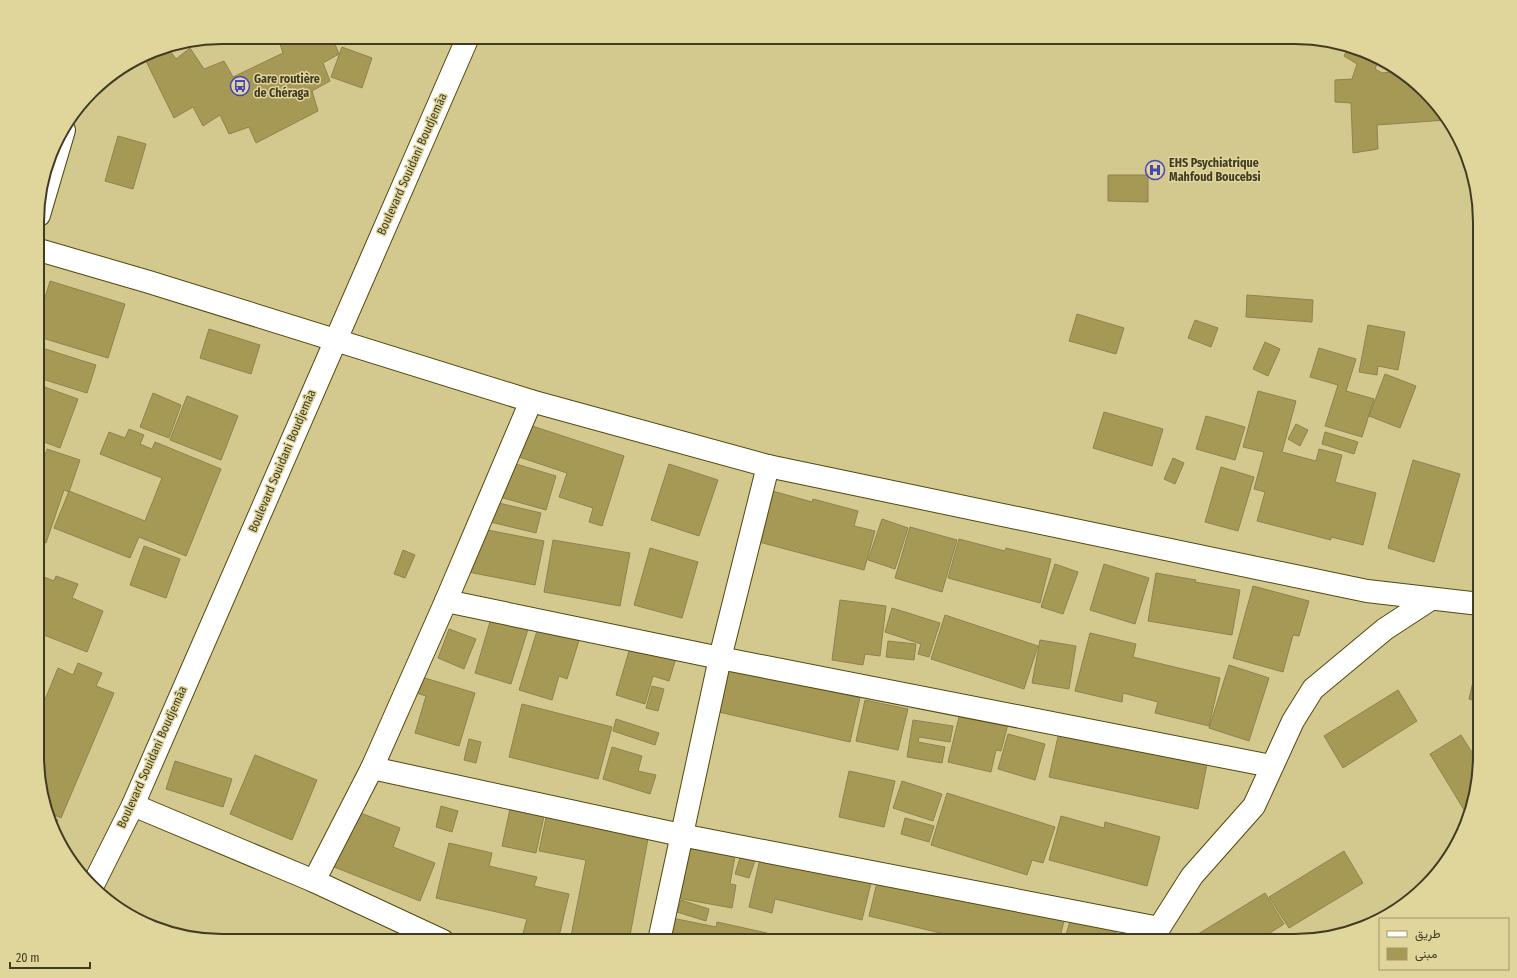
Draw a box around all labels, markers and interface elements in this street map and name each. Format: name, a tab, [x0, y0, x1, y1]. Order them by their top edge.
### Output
place label: Gare routière de Chéraga	[254, 72, 320, 100]
bus stop icon: Gare routière de Chéraga	[229, 75, 251, 97]
street label: Boulevard Souidani Boudjemâa	[374, 91, 450, 237]
place label: EHS Psychiatrique Mahfoud Boucebsi	[1169, 156, 1261, 184]
hospital icon: EHS Psychiatrique Mahfoud Boucebsi	[1144, 159, 1166, 181]
street label: Boulevard Souidani Boudjemâa	[246, 387, 319, 535]
street label: Boulevard Souidani Boudjemâa	[114, 684, 190, 830]
legend	[1379, 918, 1509, 970]
text: طريق	[1415, 927, 1441, 942]
scale bar	[10, 944, 90, 970]
text: مبنى	[1415, 947, 1437, 962]
text: 20 m	[16, 951, 40, 965]

